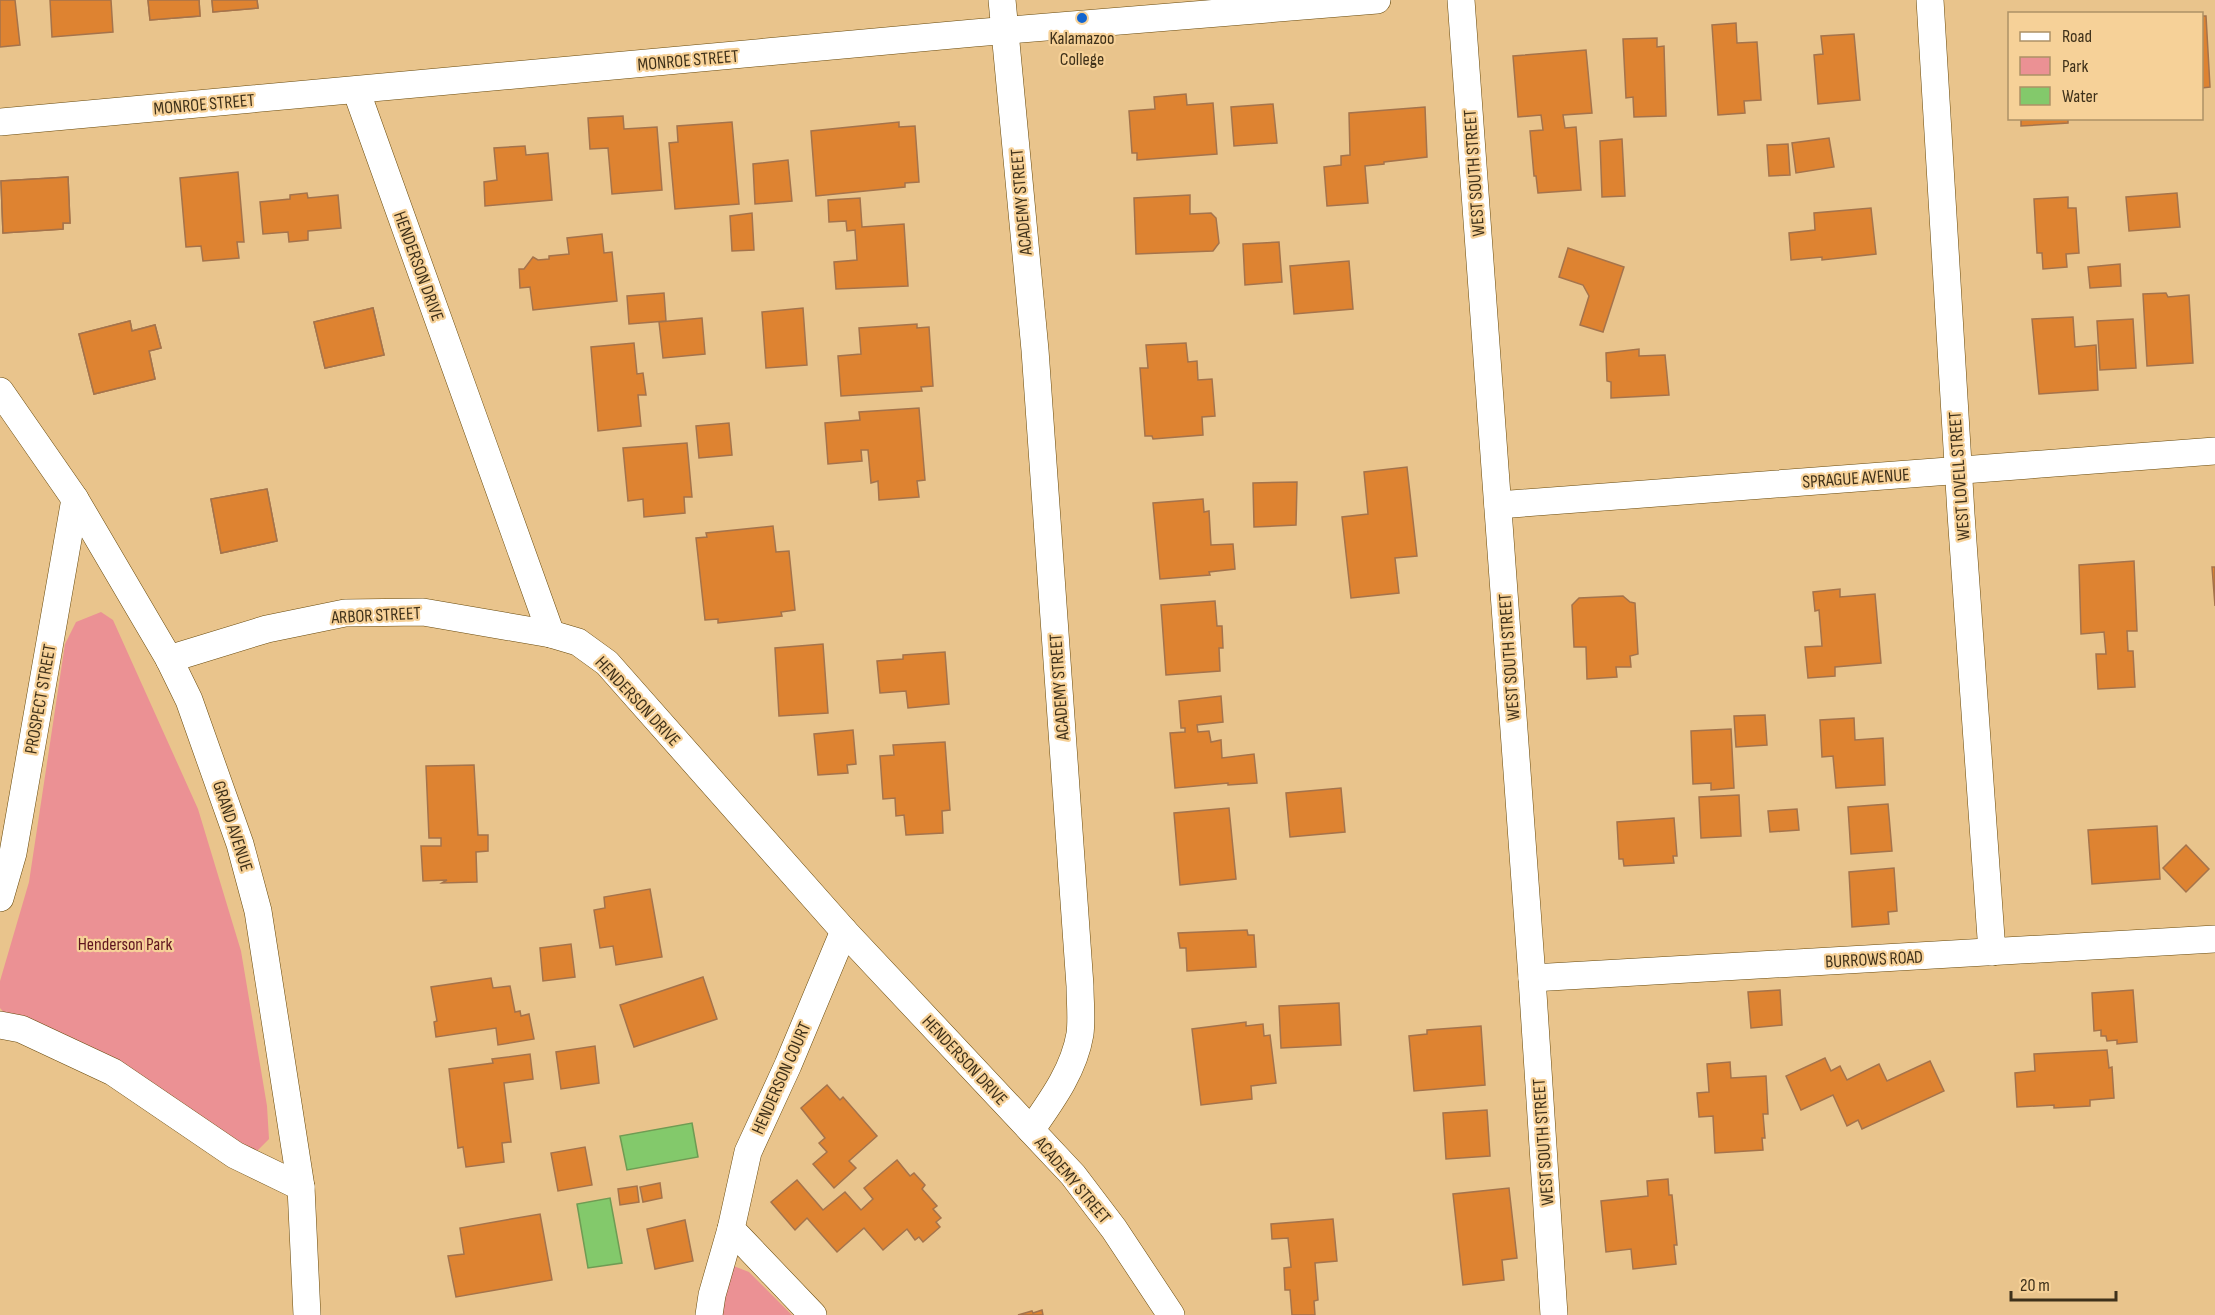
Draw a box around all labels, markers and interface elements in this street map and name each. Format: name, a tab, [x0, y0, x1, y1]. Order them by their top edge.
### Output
marker: Kalamazoo College	[1075, 11, 1089, 25]
legend	[2008, 12, 2203, 120]
text: Road	[2062, 26, 2092, 47]
place label: Kalamazoo College	[1050, 28, 1114, 70]
street label: MONROE STREET	[637, 46, 739, 75]
text: Park	[2062, 56, 2088, 77]
text: Water	[2062, 86, 2098, 107]
street label: MONROE STREET	[153, 90, 255, 119]
street label: WEST SOUTH STREET	[1460, 109, 1489, 237]
street label: ACADEMY STREET	[1006, 148, 1037, 257]
street label: HENDERSON DRIVE	[389, 208, 448, 324]
street label: WEST LOVELL STREET	[1945, 411, 1974, 541]
street label: SPRAGUE AVENUE	[1802, 464, 1910, 493]
street label: WEST SOUTH STREET	[1495, 593, 1524, 721]
street label: ARBOR STREET	[330, 603, 421, 628]
street label: ACADEMY STREET	[1045, 633, 1074, 742]
street label: PROSPECT STREET	[21, 643, 60, 756]
street label: HENDERSON DRIVE	[591, 652, 685, 751]
street label: GRAND AVENUE	[208, 778, 257, 874]
park label: Henderson Park	[78, 934, 172, 955]
street label: BURROWS ROAD	[1825, 946, 1923, 973]
street label: HENDERSON DRIVE	[918, 1011, 1012, 1110]
street label: HENDERSON COURT	[747, 1019, 816, 1138]
street label: WEST SOUTH STREET	[1529, 1078, 1558, 1206]
street label: ACADEMY STREET	[1030, 1132, 1115, 1228]
scale bar	[2011, 1264, 2116, 1302]
text: 20 m	[2020, 1275, 2050, 1296]

